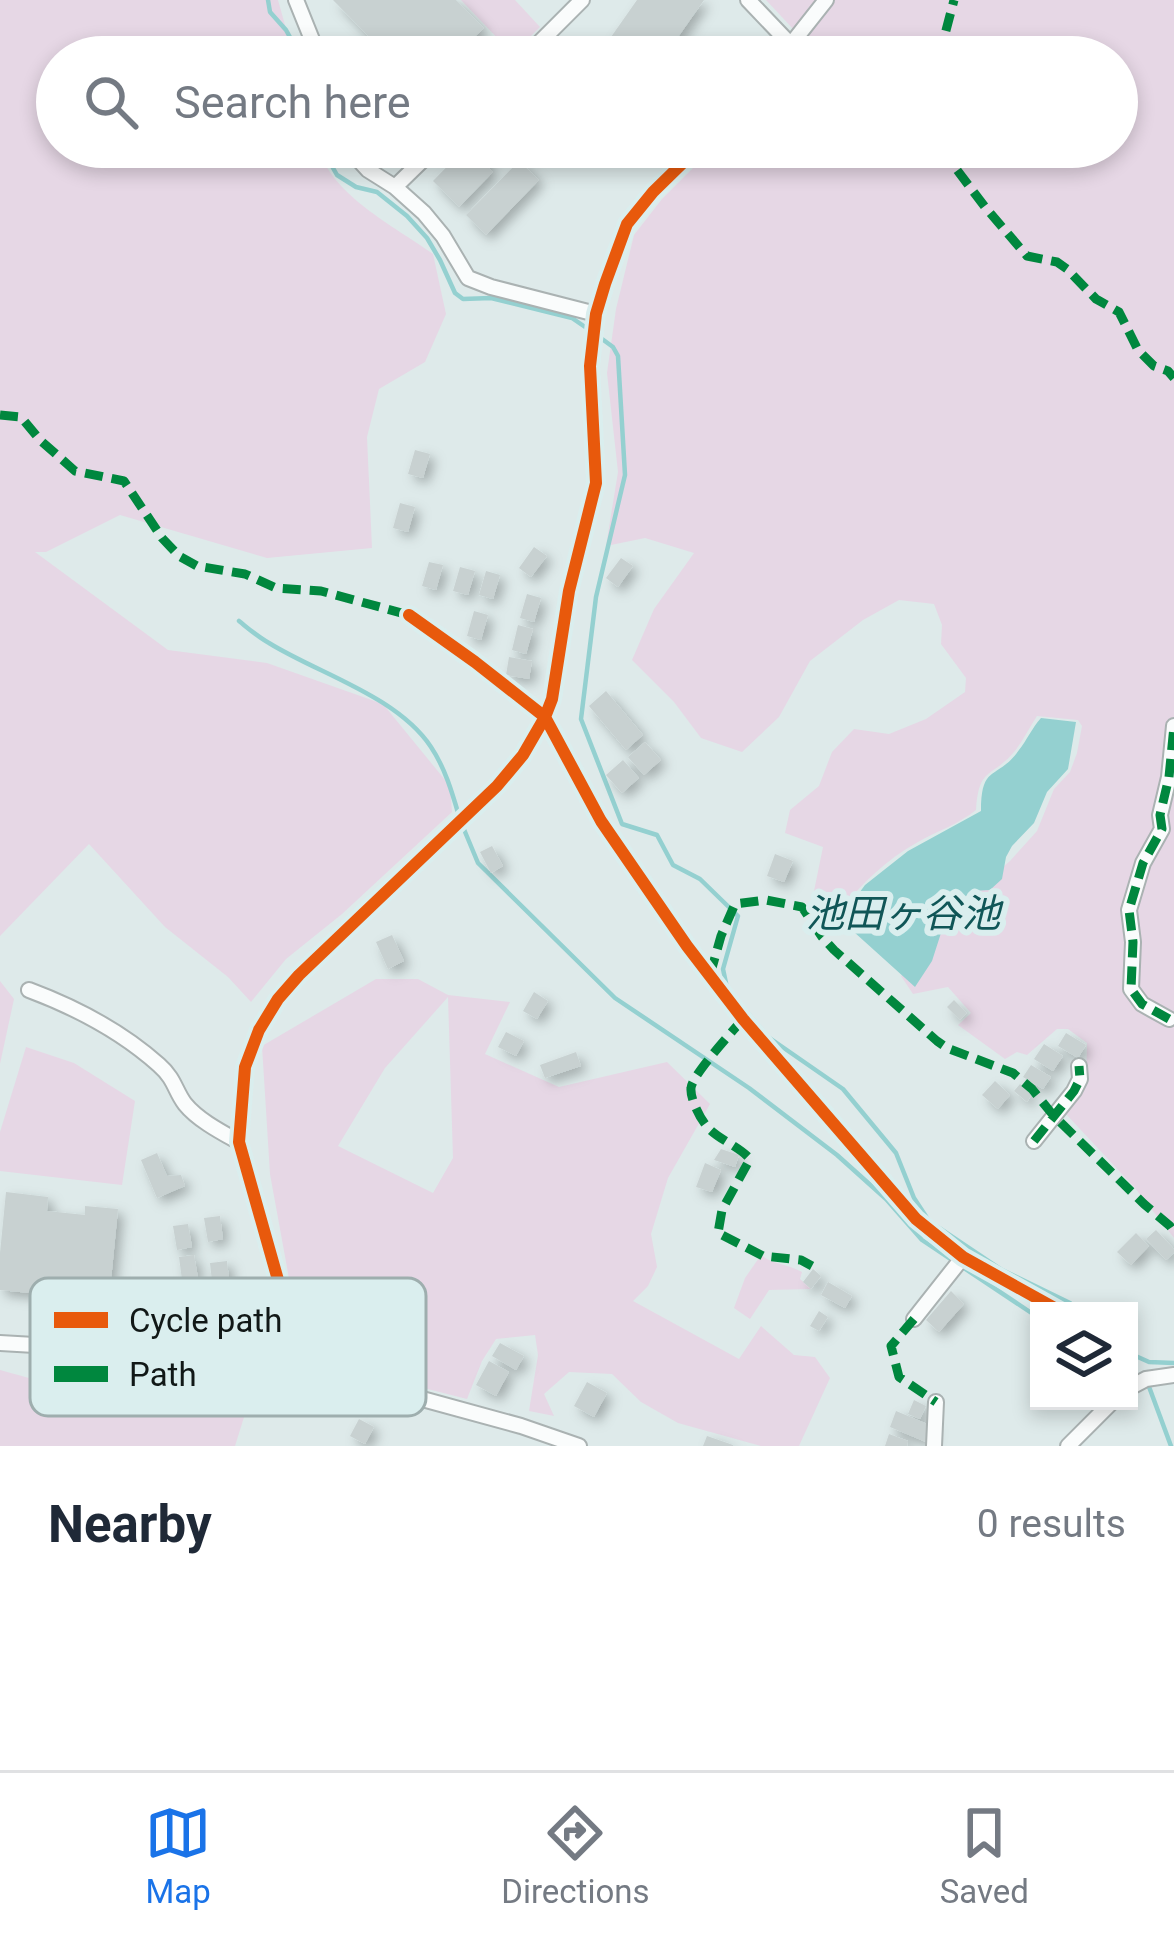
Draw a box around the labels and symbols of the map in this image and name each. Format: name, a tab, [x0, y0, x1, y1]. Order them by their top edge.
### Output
water label: 池田ヶ谷池	[805, 891, 1004, 937]
legend	[30, 1278, 426, 1416]
text: Cycle path	[129, 1301, 282, 1340]
text: Path	[129, 1355, 197, 1394]

